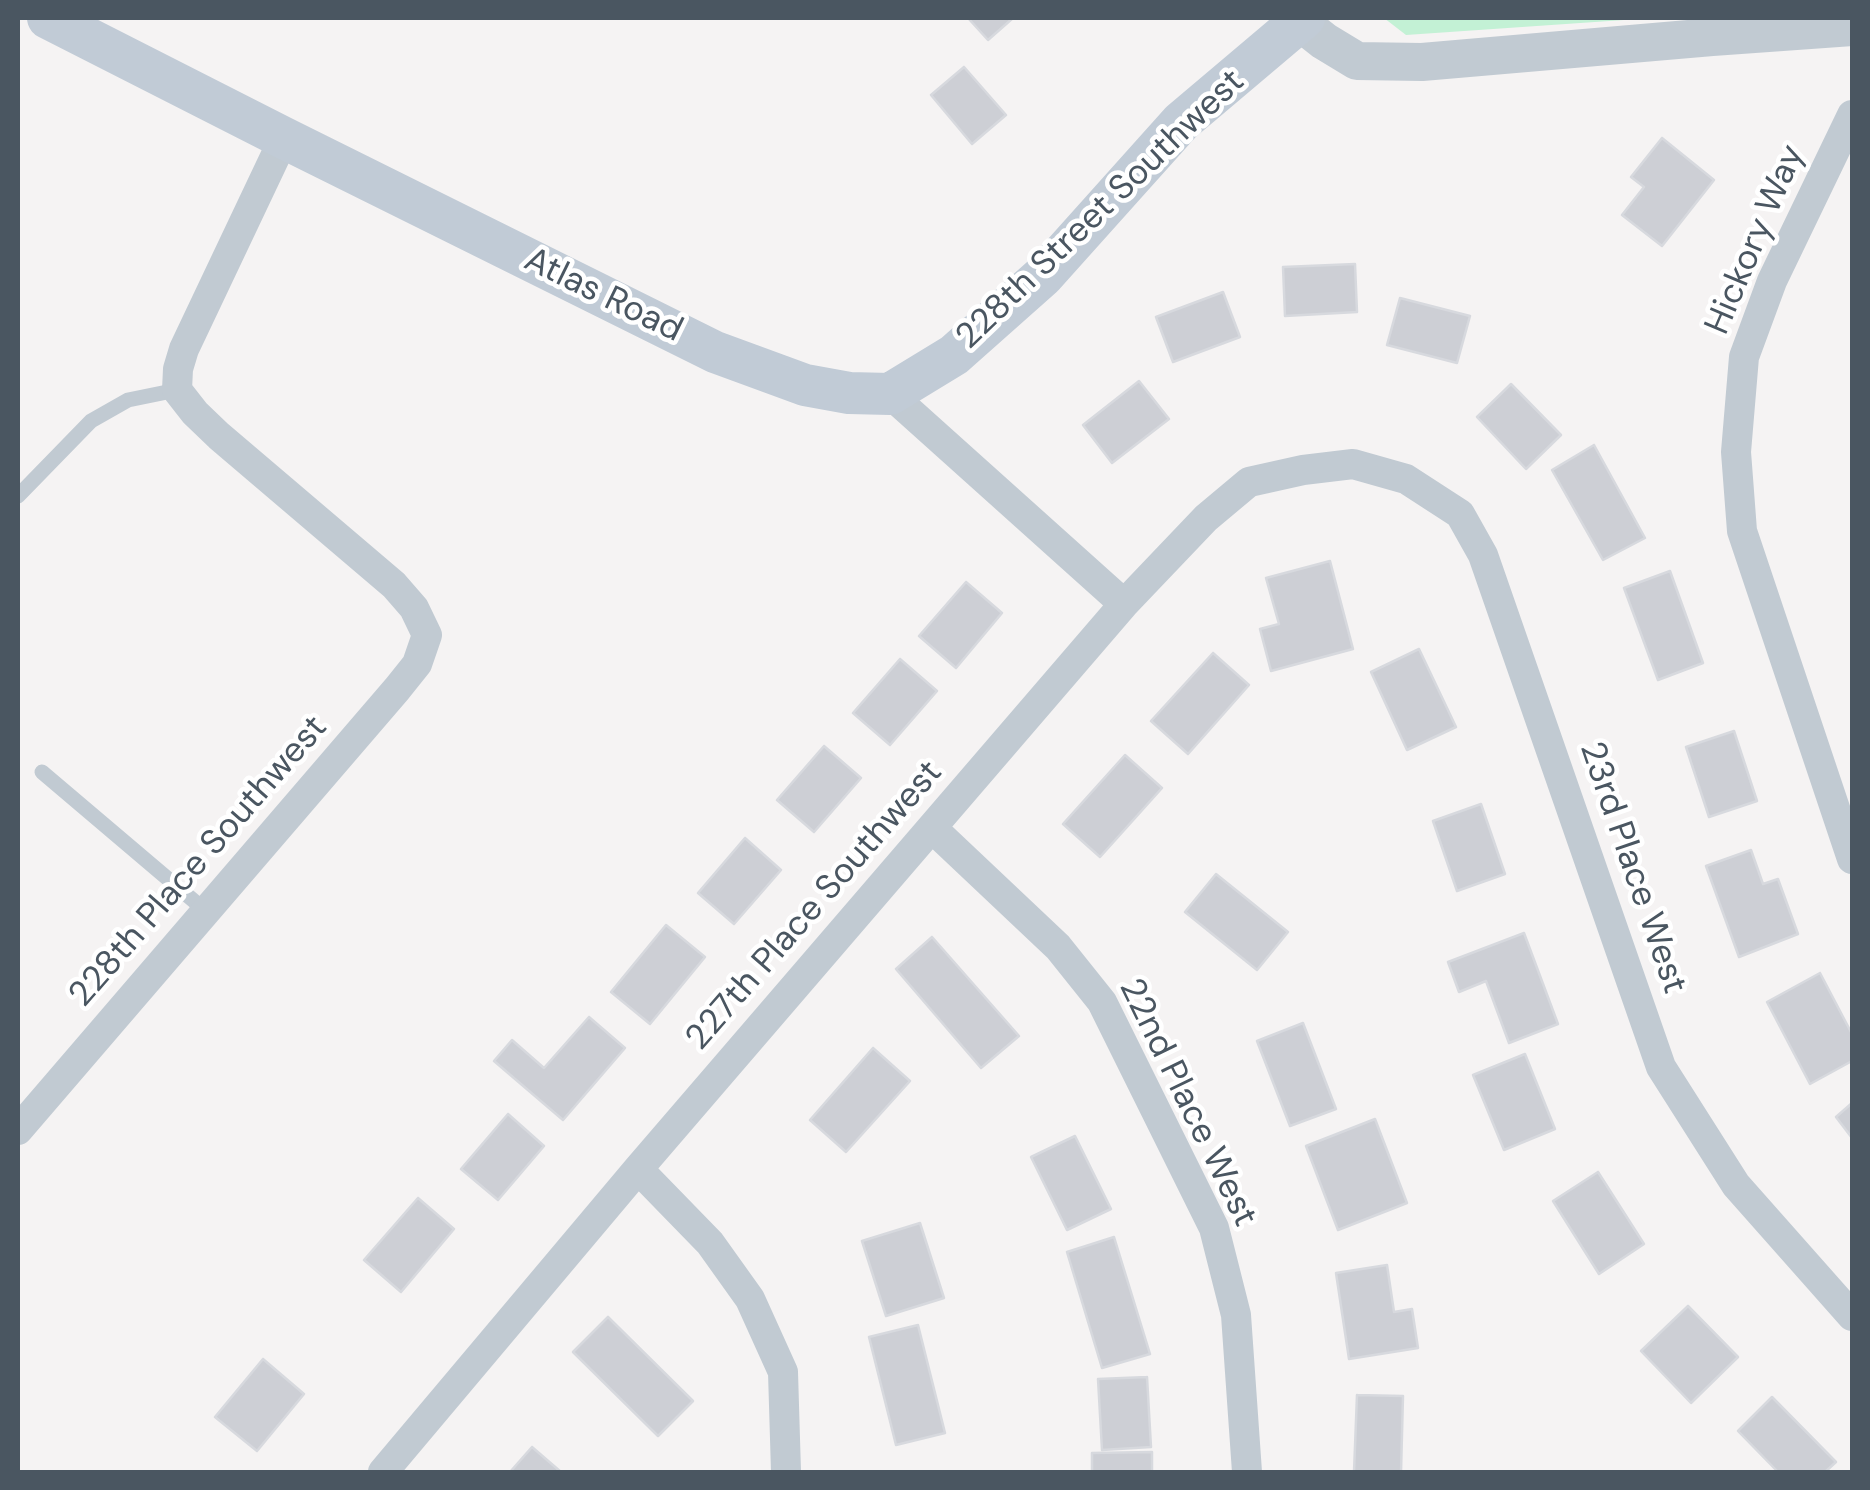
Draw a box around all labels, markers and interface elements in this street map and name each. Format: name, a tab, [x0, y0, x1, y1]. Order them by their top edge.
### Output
street label: 228th Street Southwest	[948, 62, 1254, 358]
street label: Hickory Way	[1697, 139, 1815, 341]
street label: Atlas Road	[517, 240, 689, 352]
street label: 228th Place Southwest	[61, 708, 337, 1016]
street label: 23rd Place West	[1569, 737, 1695, 999]
street label: 227th Place Southwest	[678, 753, 952, 1059]
street label: 22nd Place West	[1109, 972, 1265, 1234]

